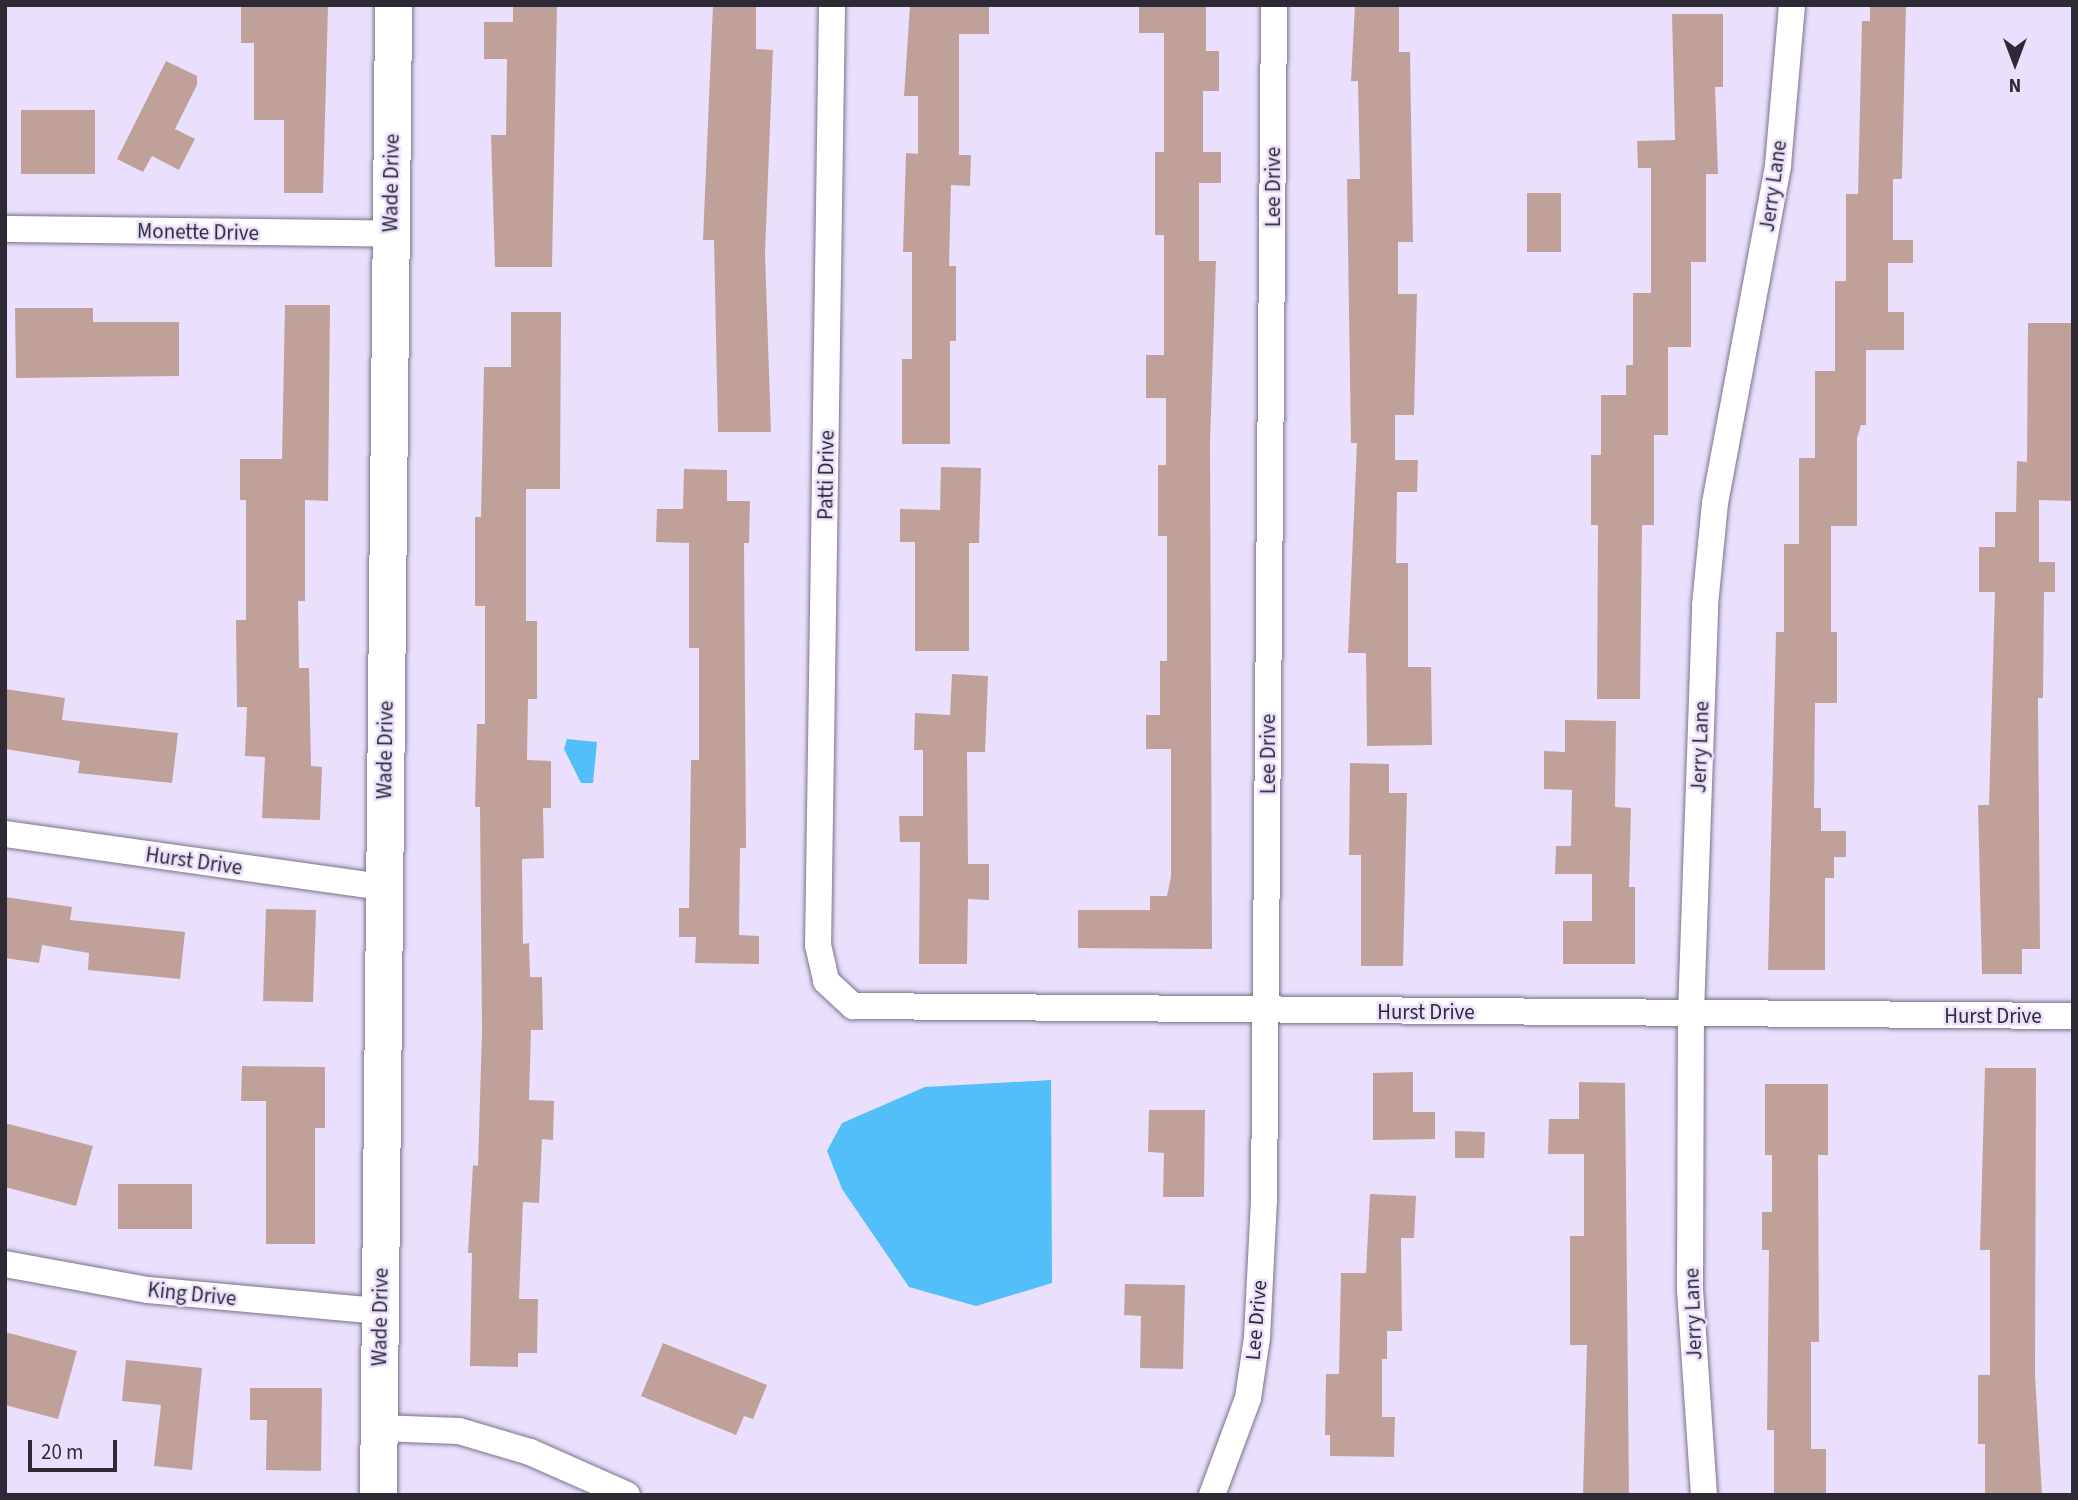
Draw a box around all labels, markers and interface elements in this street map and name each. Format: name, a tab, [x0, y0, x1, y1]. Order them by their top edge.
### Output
north arrow	[1980, 28, 2050, 98]
text: N	[2009, 71, 2021, 98]
street label: Wade Drive	[378, 134, 404, 232]
street label: Jerry Lane	[1754, 139, 1792, 233]
street label: Lee Drive	[1260, 147, 1286, 227]
street label: Monette Drive	[137, 218, 259, 246]
street label: Patti Drive	[813, 430, 839, 520]
street label: Jerry Lane	[1686, 700, 1714, 794]
street label: Wade Drive	[372, 701, 398, 799]
street label: Lee Drive	[1255, 714, 1281, 794]
street label: Hurst Drive	[144, 842, 244, 880]
street label: Hurst Drive	[1377, 999, 1475, 1025]
street label: Hurst Drive	[1944, 1003, 2042, 1029]
street label: Jerry Lane	[1679, 1267, 1707, 1361]
street label: Wade Drive	[367, 1268, 393, 1366]
street label: King Drive	[146, 1277, 238, 1311]
street label: Lee Drive	[1240, 1279, 1272, 1361]
scale bar	[32, 1426, 121, 1470]
text: 20 m	[41, 1437, 83, 1467]

